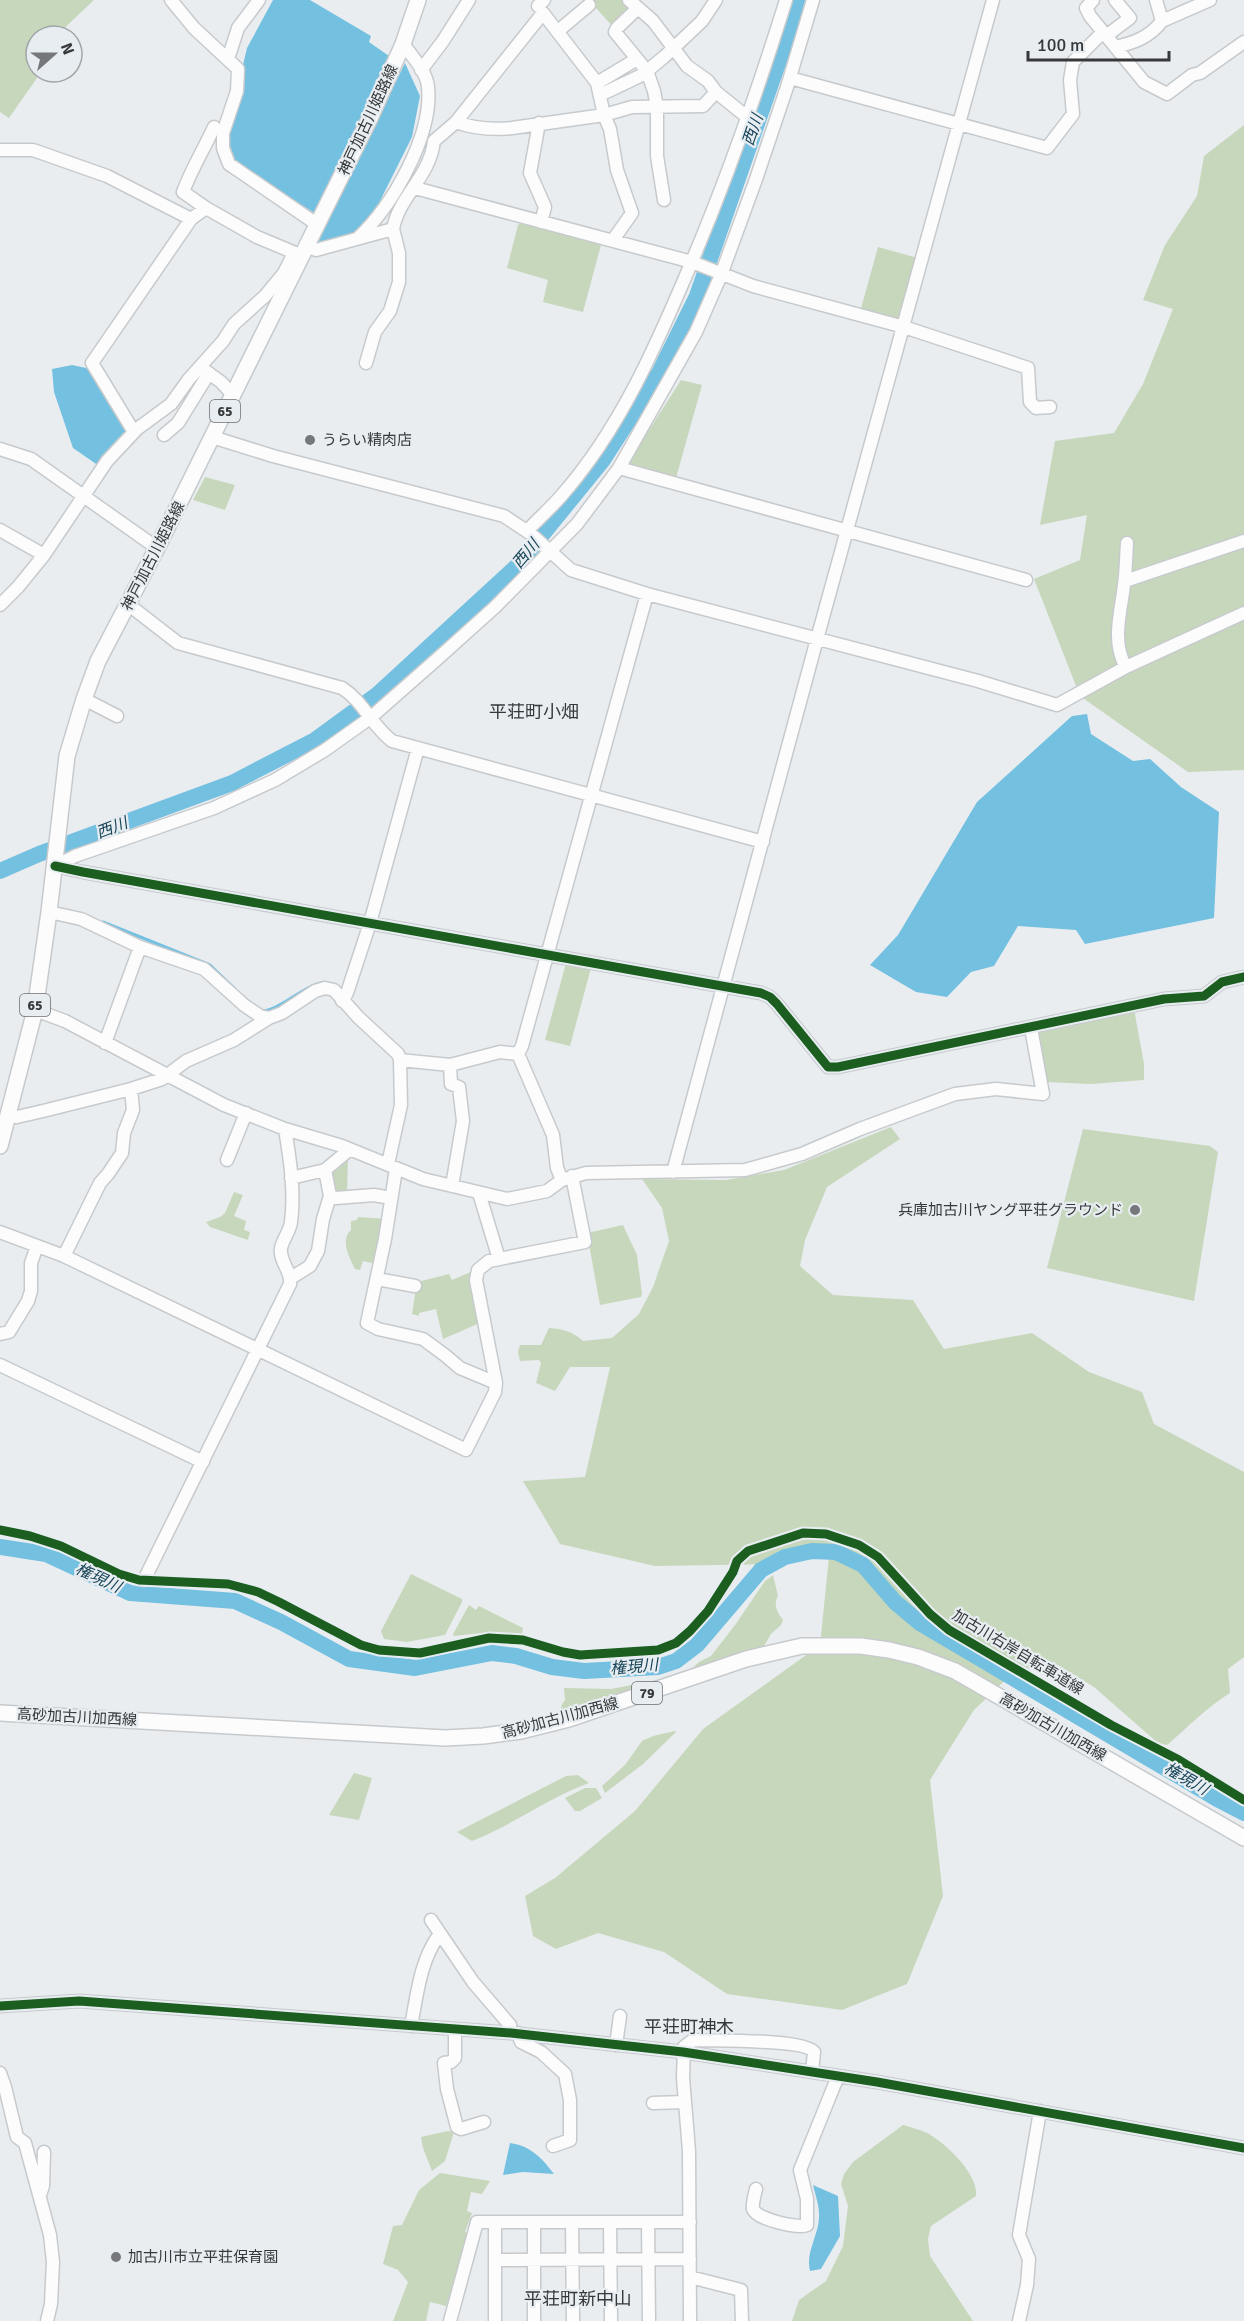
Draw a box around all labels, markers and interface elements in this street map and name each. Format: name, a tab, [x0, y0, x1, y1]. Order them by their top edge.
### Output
north arrow	[24, 24, 84, 84]
scale bar	[1028, 24, 1169, 62]
text: 100 m	[1037, 34, 1084, 56]
text: N	[56, 40, 78, 58]
street label: 神戸加古川姫路線	[334, 62, 402, 178]
water label: 西川	[738, 110, 768, 148]
road number: 65	[210, 400, 240, 422]
place label: うらい精肉店	[322, 431, 412, 449]
marker: うらい精肉店	[303, 433, 317, 447]
street label: 神戸加古川姫路線	[118, 498, 188, 614]
water label: 西川	[508, 534, 545, 573]
district label: 平荘町小畑	[489, 701, 579, 723]
water label: 西川	[93, 812, 132, 843]
road number: 65	[20, 994, 50, 1016]
place label: 兵庫加古川ヤング平荘グラウンド	[898, 1201, 1123, 1219]
marker: 兵庫加古川ヤング平荘グラウンド	[1128, 1203, 1142, 1217]
water label: 権現川	[72, 1559, 126, 1598]
street label: 加古川右岸自転車道線	[949, 1606, 1087, 1698]
water label: 権現川	[609, 1655, 661, 1679]
road number: 79	[632, 1682, 662, 1704]
street label: 高砂加古川加西線	[997, 1689, 1109, 1765]
street label: 高砂加古川加西線	[500, 1694, 620, 1742]
street label: 高砂加古川加西線	[17, 1705, 137, 1729]
water label: 権現川	[1160, 1758, 1214, 1801]
district label: 平荘町神木	[644, 2016, 734, 2038]
place label: 加古川市立平荘保育園	[128, 2248, 278, 2266]
marker: 加古川市立平荘保育園	[109, 2250, 123, 2264]
district label: 平荘町新中山	[524, 2288, 632, 2310]

